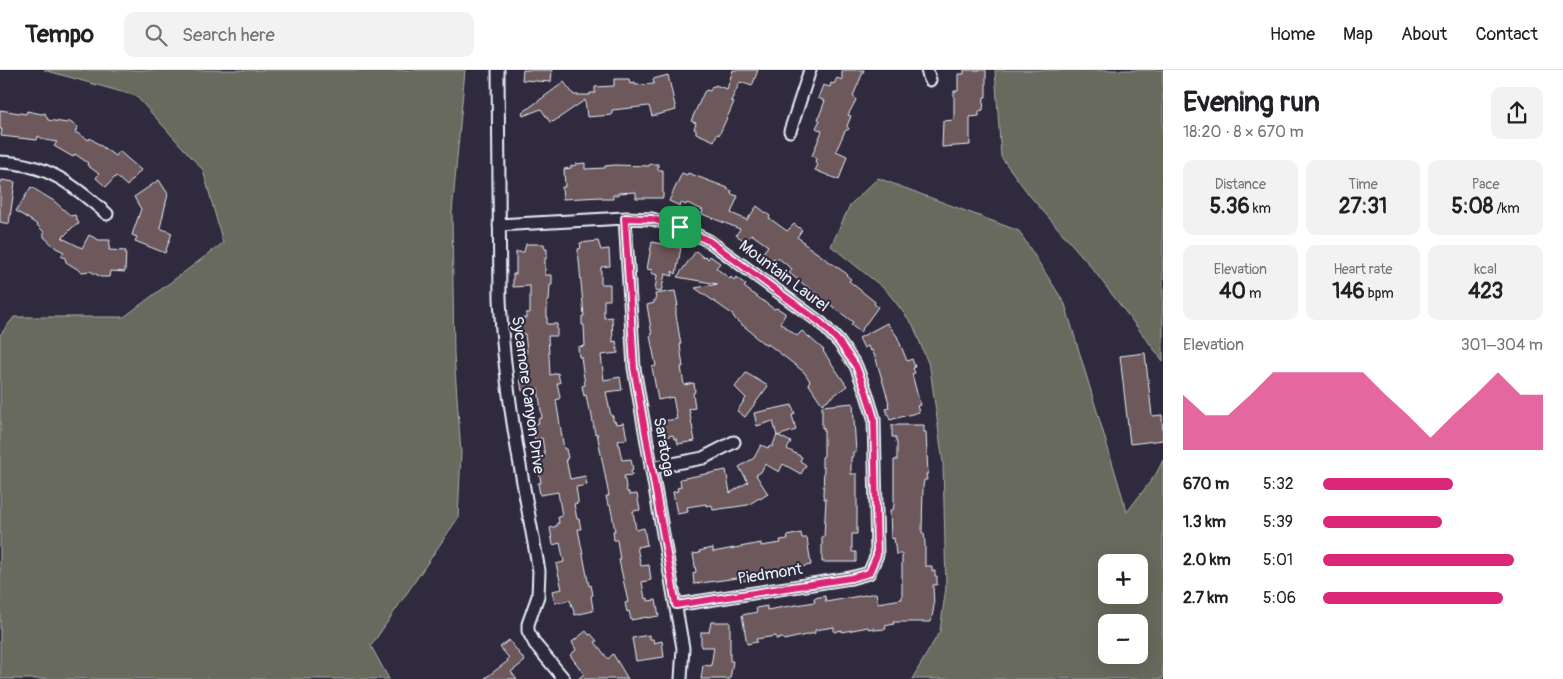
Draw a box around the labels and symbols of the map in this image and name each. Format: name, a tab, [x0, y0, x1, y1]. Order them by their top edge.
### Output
pin	[659, 206, 701, 248]
street label: Mountain Laurel	[735, 236, 833, 316]
street label: Sycamore Canyon Drive	[507, 315, 549, 475]
street label: Saratoga	[649, 416, 679, 478]
street label: Piedmont	[736, 559, 804, 589]

